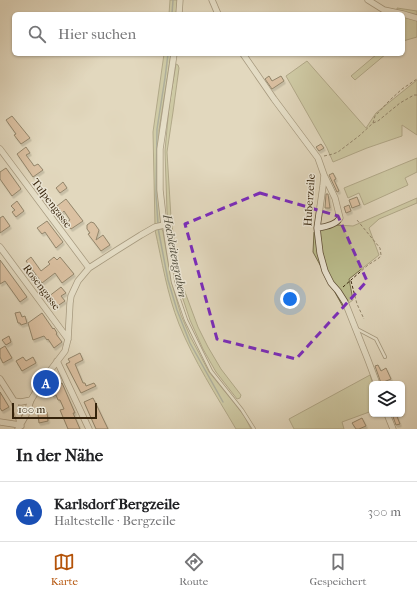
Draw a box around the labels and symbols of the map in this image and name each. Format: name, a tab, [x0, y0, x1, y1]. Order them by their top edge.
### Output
street label: Huberzeile	[301, 173, 318, 227]
street label: Tulpengasse	[29, 176, 75, 231]
water label: Hochleitengraben	[160, 212, 190, 299]
street label: Rosengasse	[20, 262, 63, 313]
your location	[280, 289, 300, 309]
pin: A	[33, 368, 59, 398]
scale bar	[12, 401, 97, 420]

